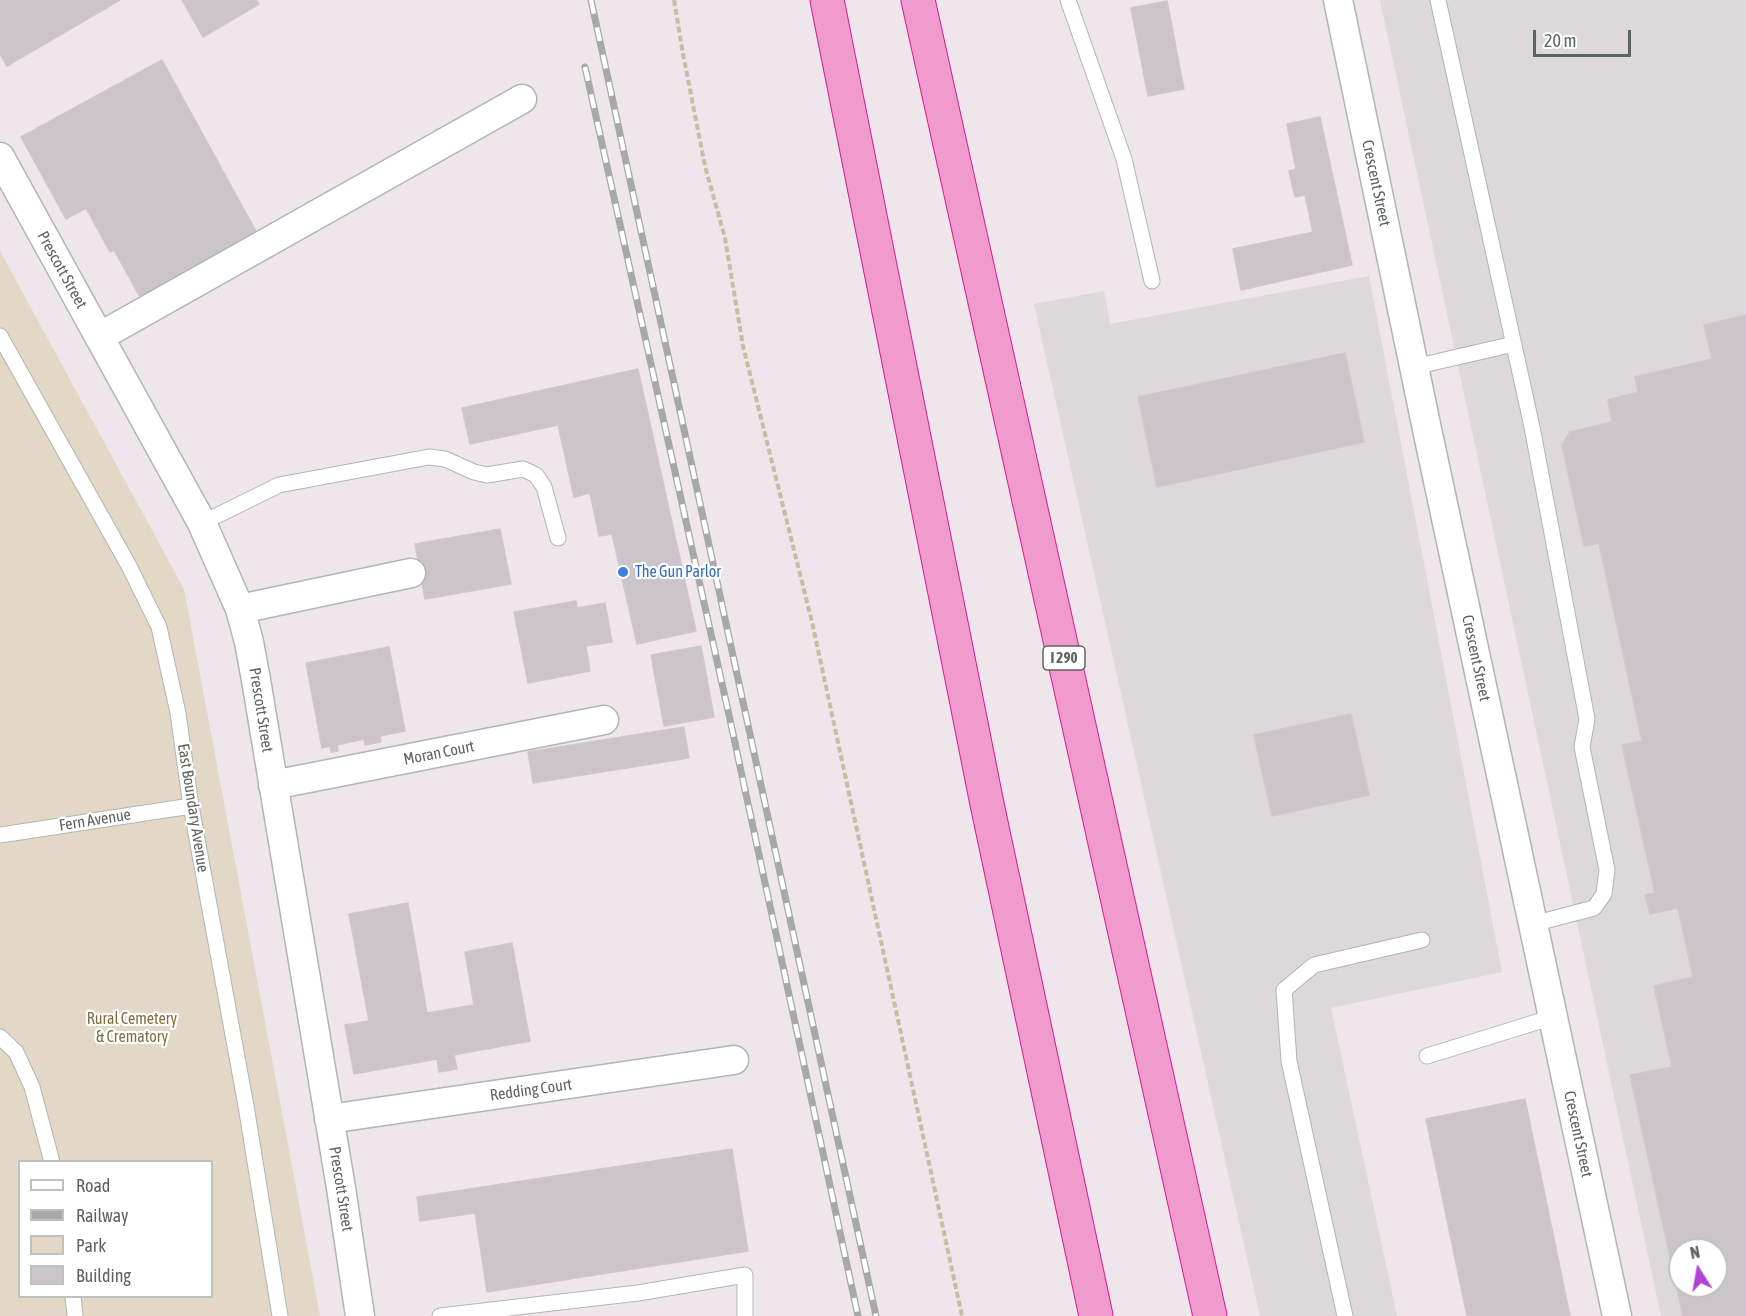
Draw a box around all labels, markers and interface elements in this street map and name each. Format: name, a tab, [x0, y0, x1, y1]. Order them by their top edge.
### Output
scale bar	[1536, 18, 1634, 56]
text: 20 m	[1544, 30, 1576, 51]
street label: Crescent Street	[1357, 138, 1395, 228]
street label: Prescott Street	[33, 228, 91, 312]
place label: The Gun Parlor	[635, 562, 721, 582]
marker: The Gun Parlor	[616, 565, 630, 579]
street label: Crescent Street	[1457, 613, 1495, 703]
road number: I 290	[1043, 646, 1085, 670]
street label: Prescott Street	[245, 666, 277, 754]
street label: Moran Court	[402, 737, 476, 769]
street label: East Boundary Avenue	[173, 742, 213, 874]
street label: Fern Avenue	[58, 805, 132, 835]
park label: Rural Cemetery & Crematory	[87, 1009, 177, 1047]
street label: Redding Court	[489, 1075, 573, 1105]
street label: Crescent Street	[1559, 1089, 1597, 1179]
street label: Prescott Street	[325, 1145, 357, 1233]
legend	[18, 1160, 213, 1298]
text: Road	[76, 1175, 110, 1196]
text: Railway	[76, 1205, 128, 1226]
text: Park	[76, 1235, 106, 1256]
north arrow	[1668, 1238, 1728, 1298]
text: N	[1689, 1243, 1701, 1262]
text: Building	[76, 1265, 131, 1286]

